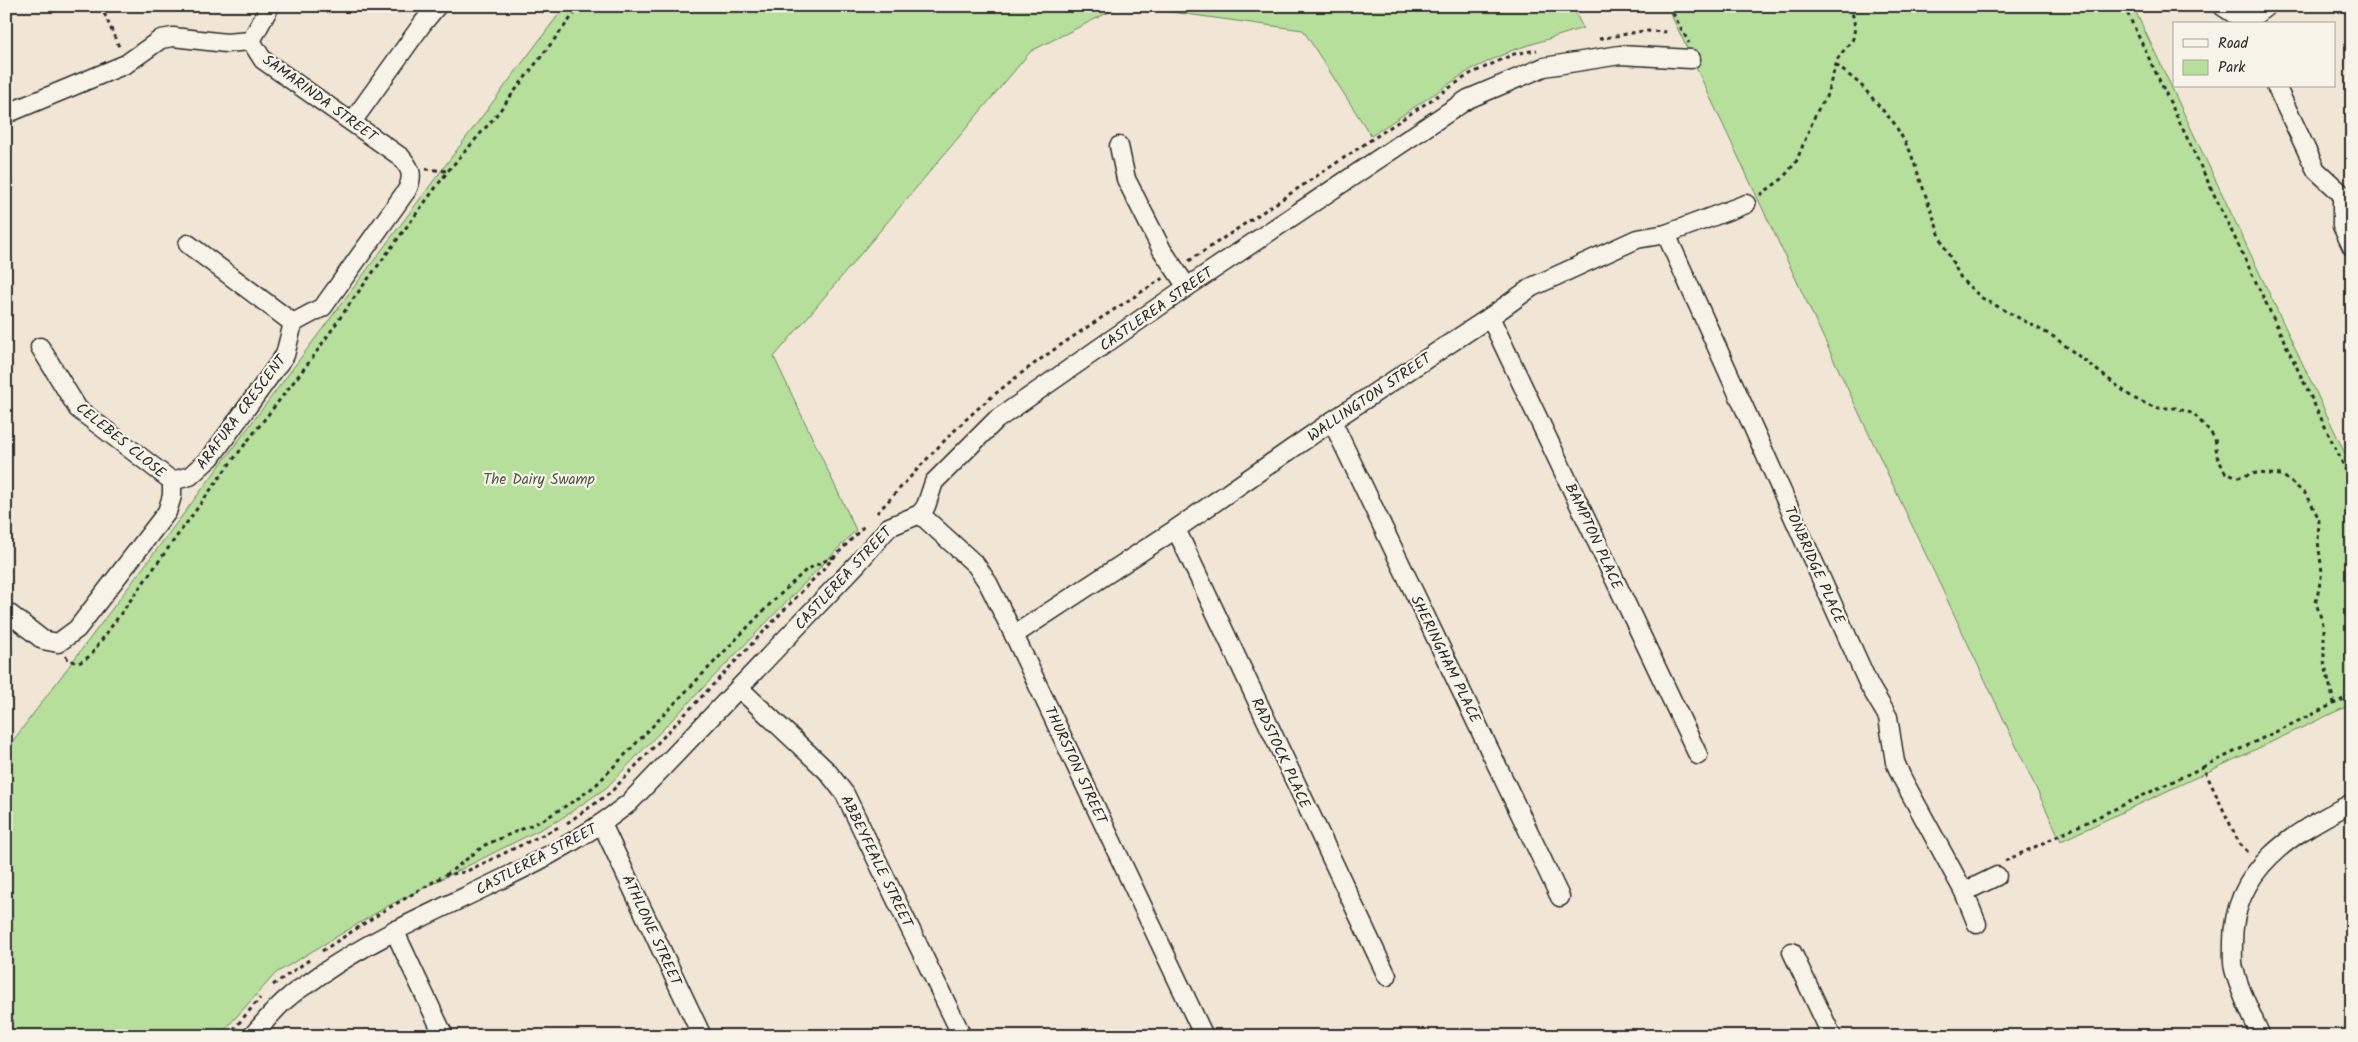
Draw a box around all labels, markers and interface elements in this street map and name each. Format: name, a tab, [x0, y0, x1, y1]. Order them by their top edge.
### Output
legend	[2173, 22, 2336, 88]
text: Road	[2218, 32, 2249, 56]
street label: SAMARINDA STREET	[257, 49, 383, 150]
text: Park	[2218, 56, 2246, 80]
street label: CASTLEREA STREET	[1095, 260, 1220, 358]
street label: WALLINGTON STREET	[1303, 346, 1438, 448]
street label: ARAFURA CRESCENT	[191, 349, 294, 475]
street label: CELEBES CLOSE	[70, 397, 172, 486]
park label: The Dairy Swamp	[483, 468, 595, 492]
street label: BAMPTON PLACE	[1558, 479, 1629, 595]
street label: TONBRIDGE PLACE	[1777, 502, 1851, 630]
street label: CASTLEREA STREET	[789, 520, 900, 636]
street label: SHERINGHAM PLACE	[1404, 591, 1487, 729]
street label: RADSTOCK PLACE	[1244, 694, 1317, 814]
street label: THURSTON STREET	[1037, 703, 1114, 830]
street label: ABBEYFEALE STREET	[834, 791, 919, 933]
street label: CASTLEREA STREET	[472, 817, 603, 902]
street label: ATHLONE STREET	[615, 871, 688, 992]

